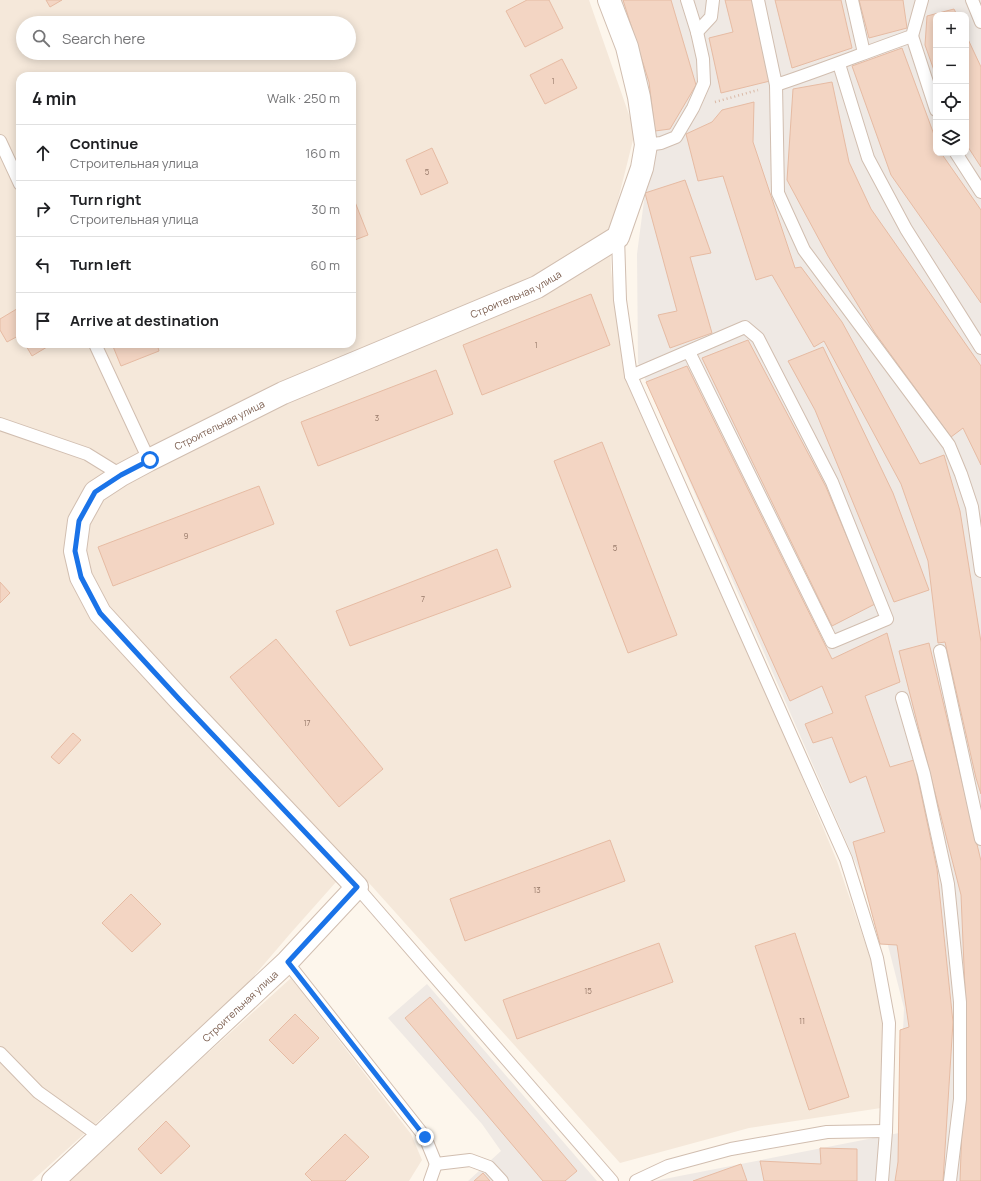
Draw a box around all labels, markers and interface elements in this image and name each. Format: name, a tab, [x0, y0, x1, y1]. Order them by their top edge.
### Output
map controls	[933, 12, 969, 156]
button: +	[933, 12, 969, 48]
search box	[16, 16, 356, 60]
icon: search	[30, 27, 52, 49]
text: Search here	[62, 28, 145, 49]
button: −	[933, 48, 969, 84]
house number: 1	[551, 75, 555, 86]
button: locate	[933, 84, 969, 120]
text: 4 min	[32, 87, 76, 110]
text: Walk · 250 m	[267, 89, 340, 107]
button: layers	[933, 120, 969, 156]
text: Continue	[70, 133, 138, 154]
icon: ahead	[32, 142, 54, 164]
text: 160 m	[305, 144, 340, 162]
text: Строительная улица	[70, 154, 199, 172]
house number: 5	[425, 166, 430, 177]
text: Turn right	[70, 189, 141, 210]
icon: right	[32, 198, 54, 220]
text: 30 m	[311, 200, 340, 218]
text: Строительная улица	[70, 210, 199, 228]
icon: left	[32, 254, 54, 276]
text: Turn left	[70, 254, 132, 275]
text: 60 m	[310, 256, 340, 274]
street label: Строительная улица	[468, 267, 564, 321]
icon: arrive	[32, 310, 54, 332]
text: Arrive at destination	[70, 310, 219, 331]
house number: 1	[534, 339, 538, 350]
street label: Строительная улица	[172, 396, 267, 453]
house number: 3	[375, 412, 379, 423]
route start	[141, 451, 159, 469]
house number: 9	[184, 530, 189, 541]
house number: 5	[613, 542, 618, 553]
house number: 7	[421, 593, 425, 604]
house number: 17	[303, 717, 311, 728]
house number: 13	[533, 884, 541, 895]
street label: Строительная улица	[199, 967, 281, 1045]
house number: 15	[584, 985, 592, 996]
house number: 11	[799, 1015, 805, 1026]
route end	[416, 1128, 434, 1146]

